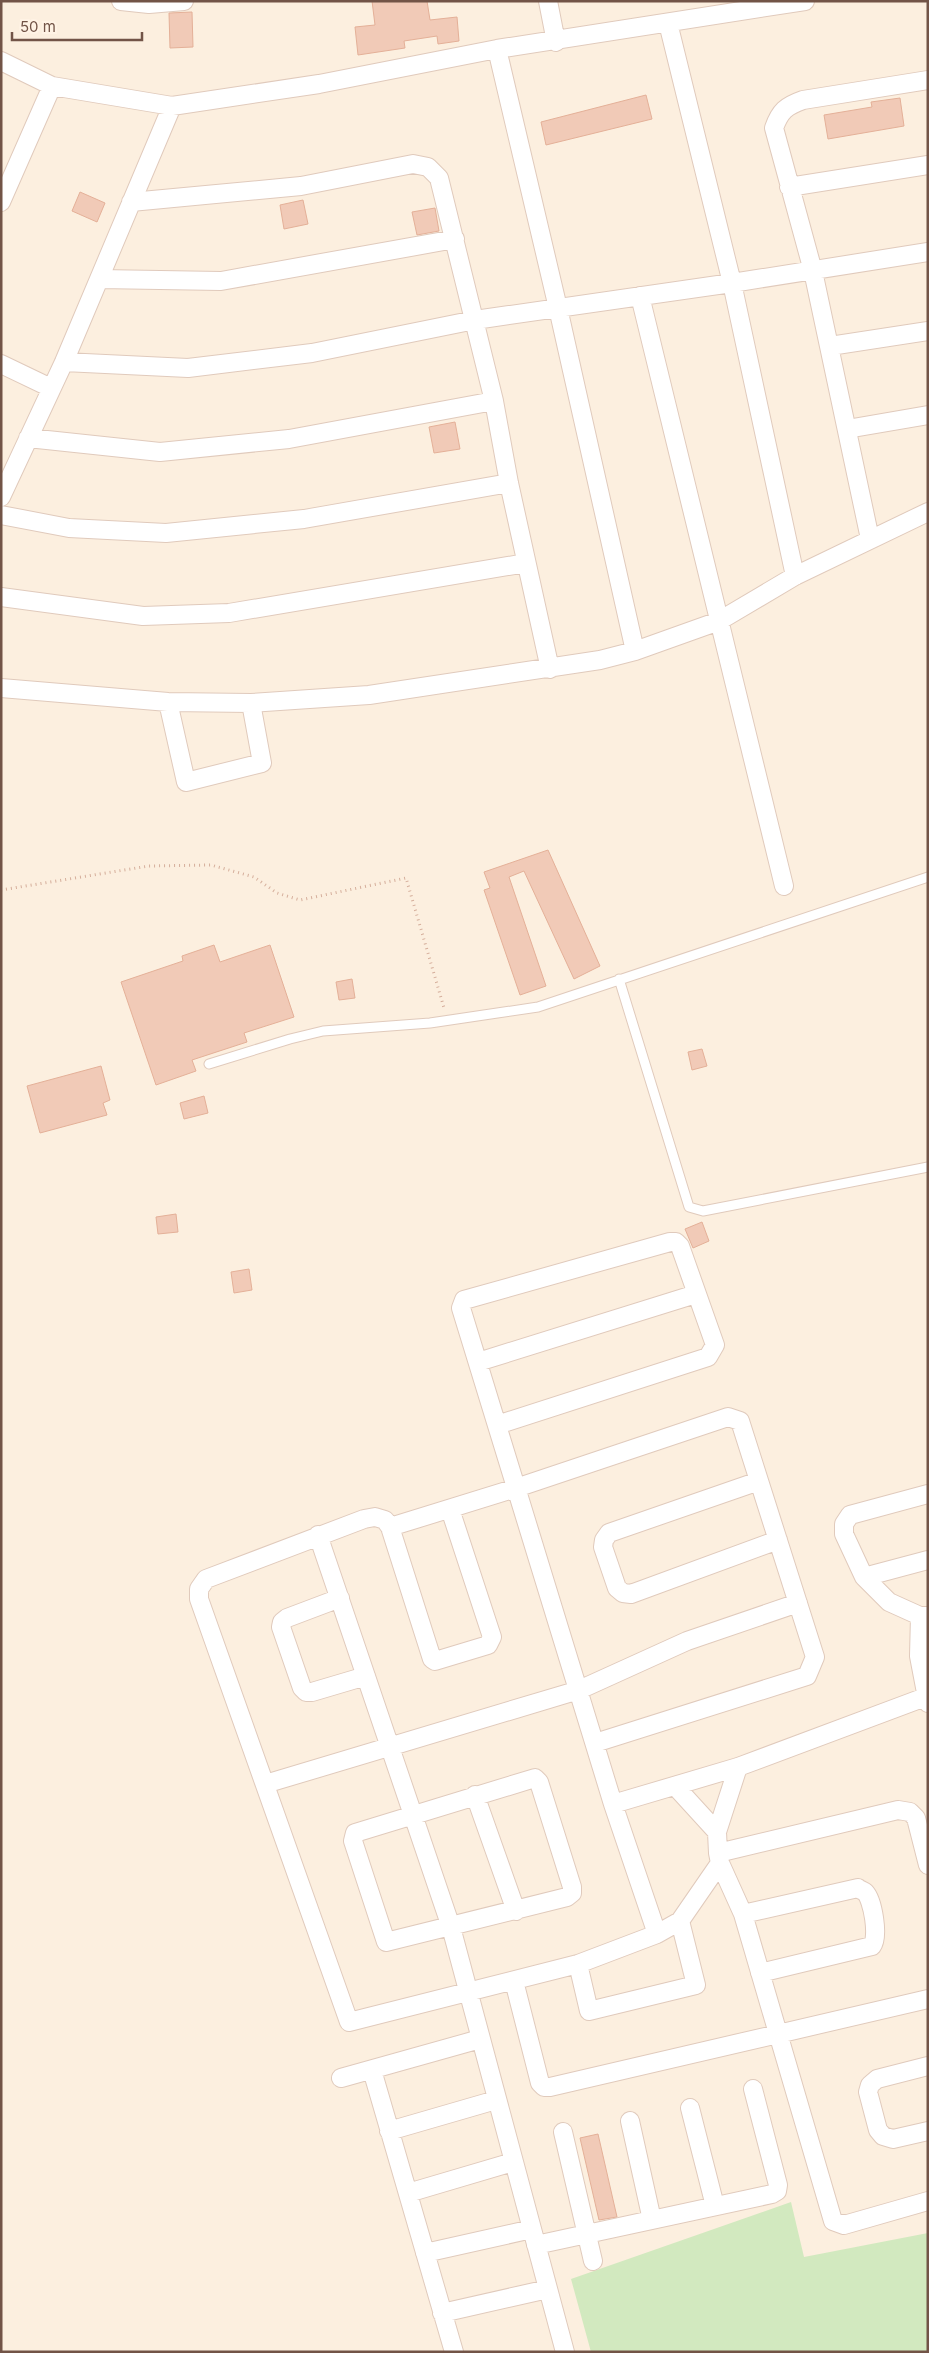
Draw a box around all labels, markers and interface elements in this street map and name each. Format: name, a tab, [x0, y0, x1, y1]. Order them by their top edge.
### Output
scale bar	[12, 10, 142, 42]
text: 50 m	[20, 17, 56, 36]

